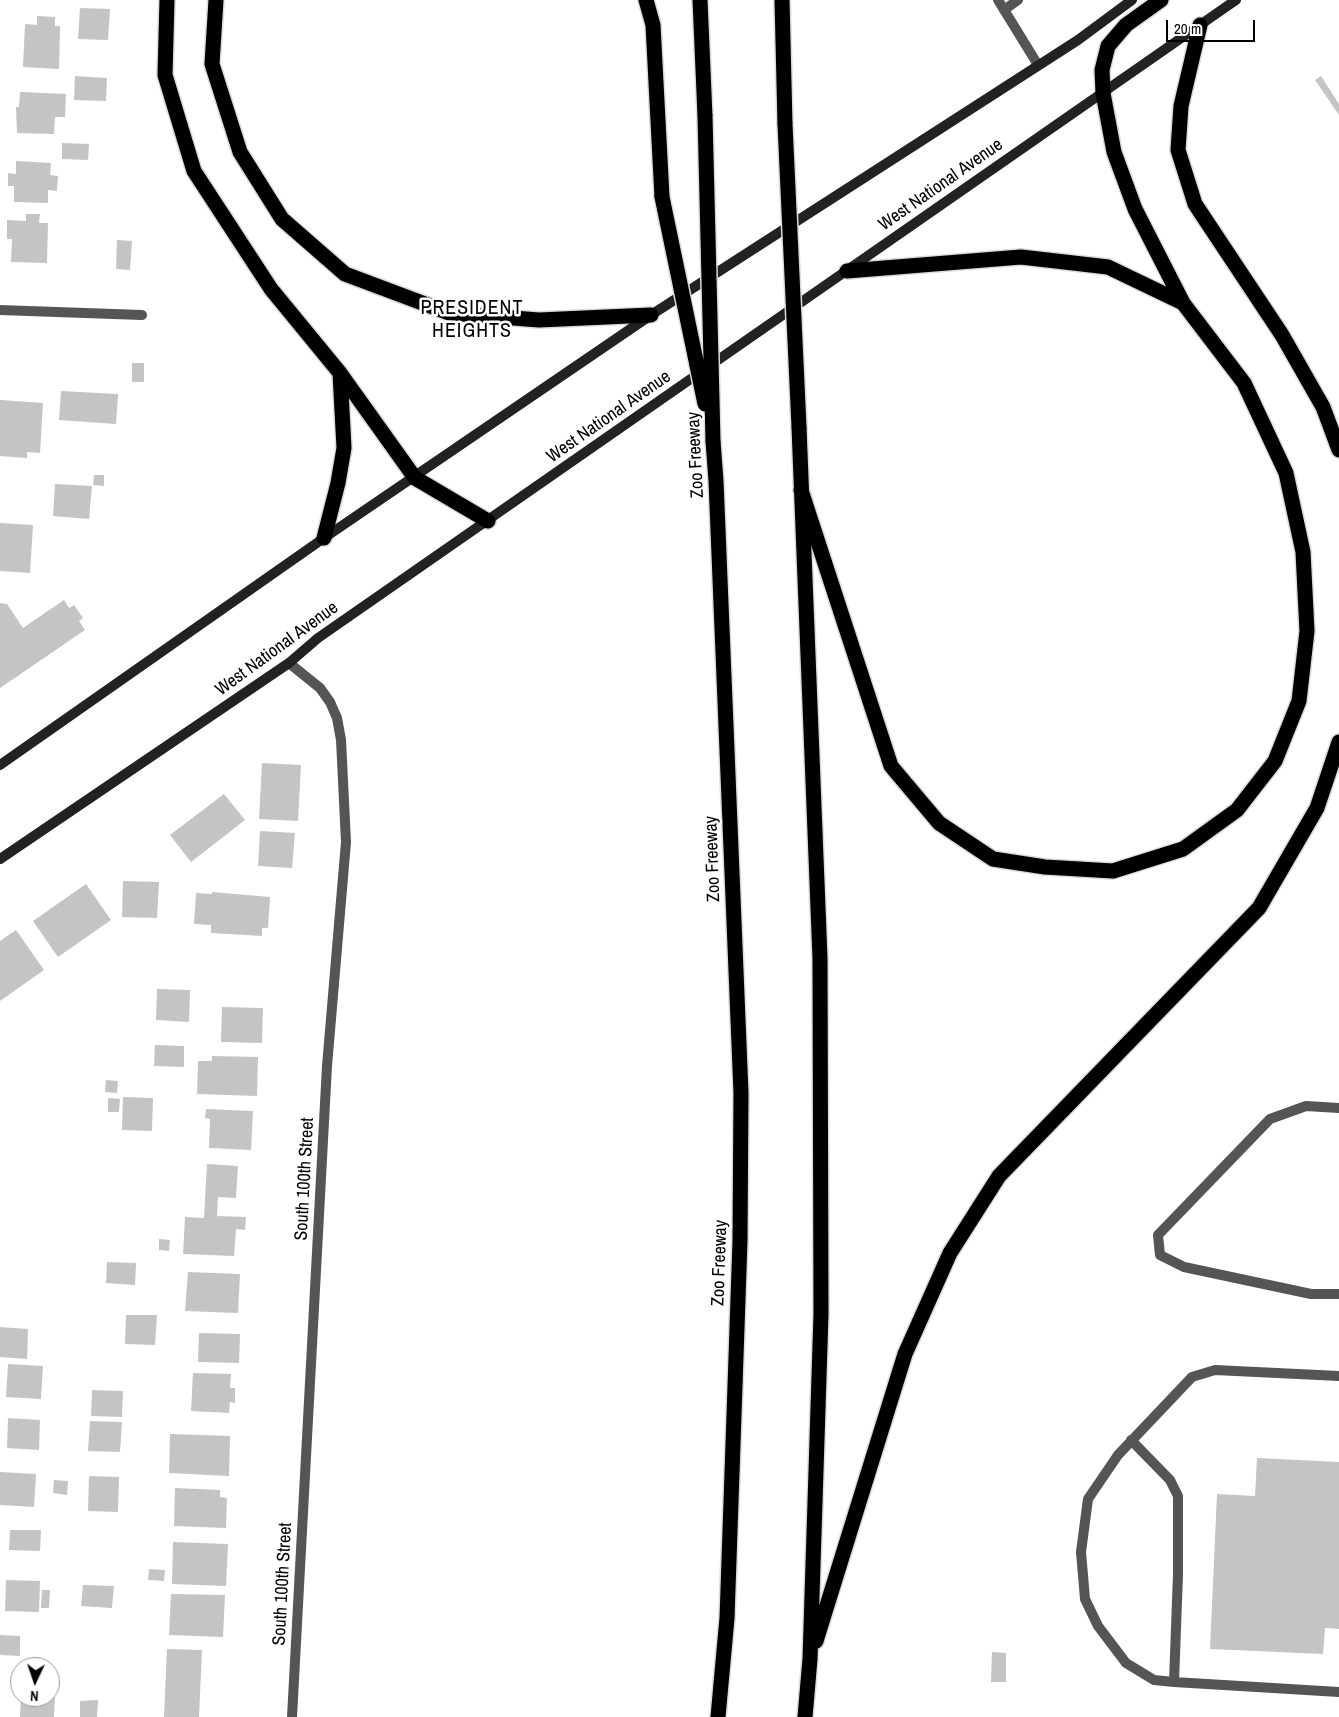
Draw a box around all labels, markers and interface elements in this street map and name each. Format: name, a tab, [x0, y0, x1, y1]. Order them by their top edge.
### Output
scale bar	[1169, 10, 1258, 42]
text: 20 m	[1174, 18, 1201, 39]
street label: West National Avenue	[875, 134, 1007, 236]
district label: PRESIDENT HEIGHTS	[419, 297, 525, 344]
street label: West National Avenue	[543, 366, 675, 468]
street label: Zoo Freeway	[683, 411, 709, 499]
street label: West National Avenue	[211, 597, 343, 701]
street label: Zoo Freeway	[701, 816, 725, 902]
street label: South 100th Street	[291, 1117, 319, 1241]
street label: Zoo Freeway	[708, 1220, 732, 1306]
street label: South 100th Street	[269, 1522, 297, 1646]
north arrow	[10, 1657, 60, 1707]
text: N	[30, 1687, 39, 1705]

